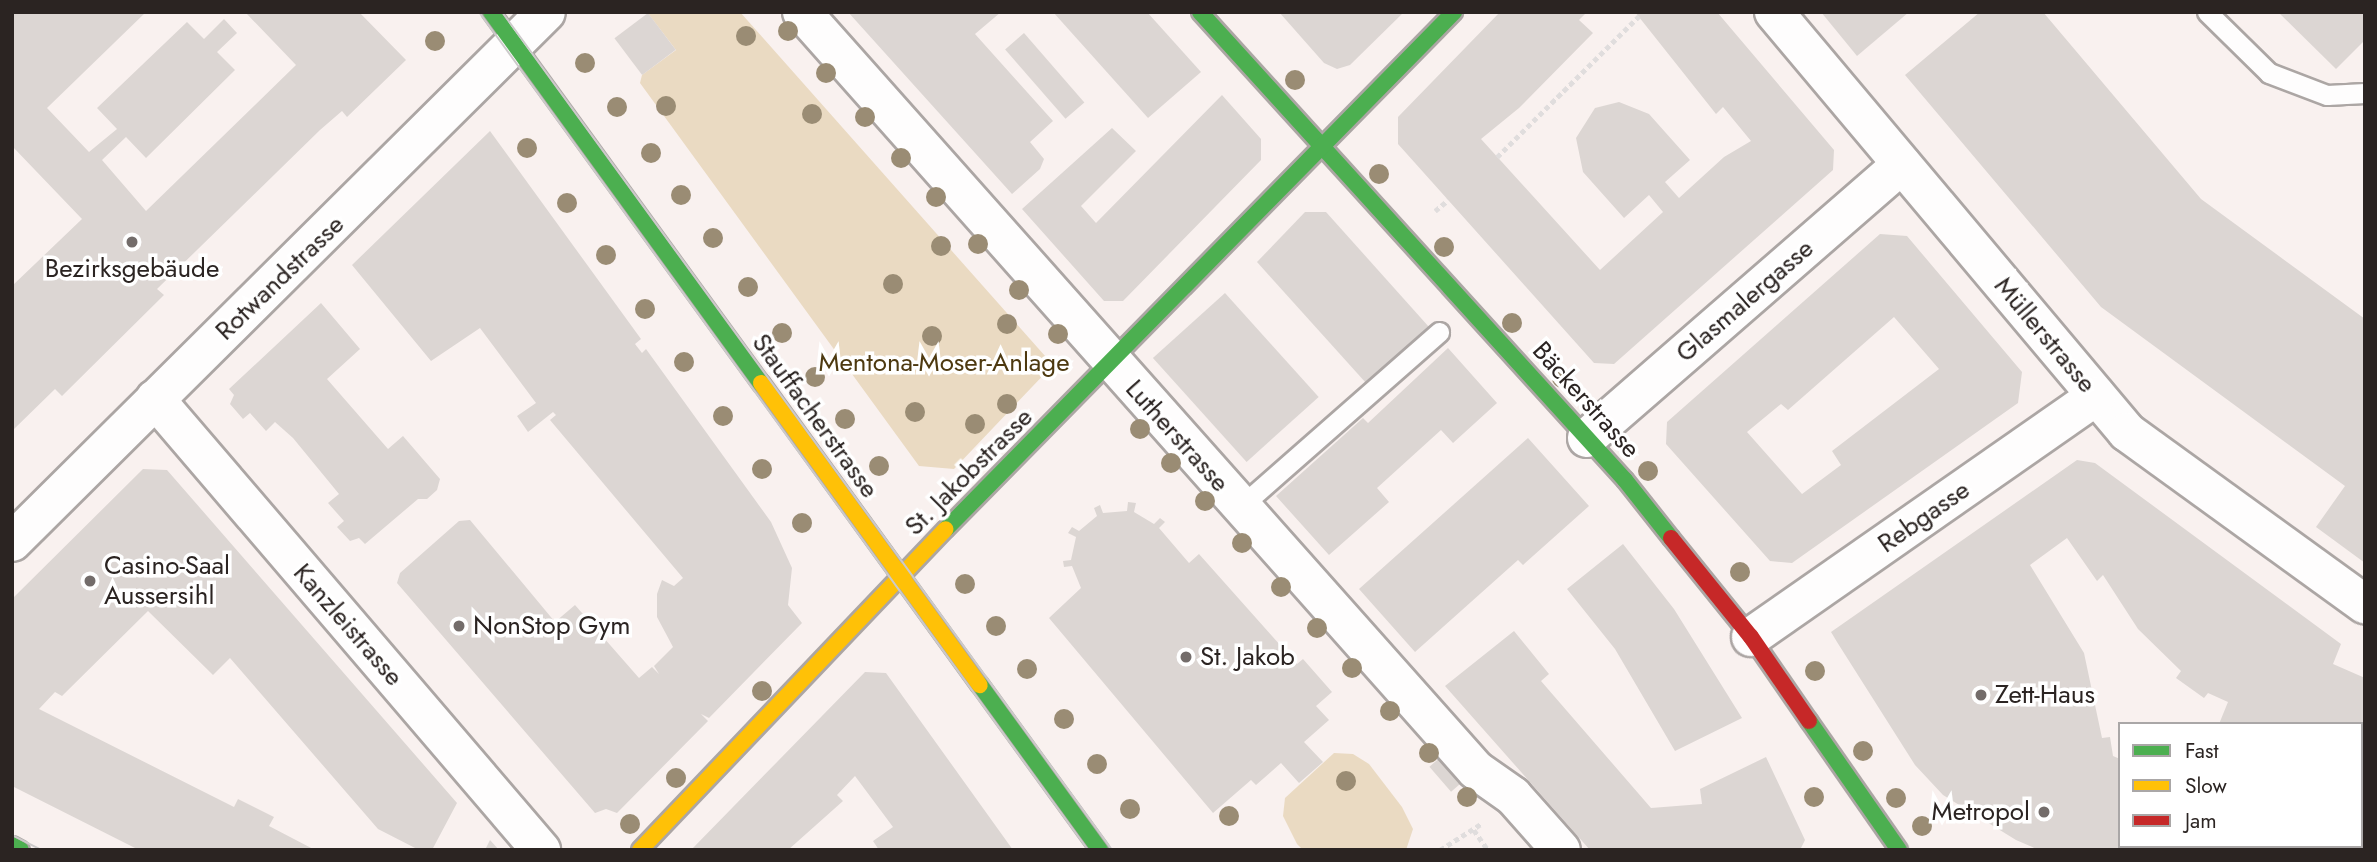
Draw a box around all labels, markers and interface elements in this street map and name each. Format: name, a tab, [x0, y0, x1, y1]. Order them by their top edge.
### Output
street label: Rotwandstrasse	[209, 209, 351, 347]
street label: Glasmalergasse	[1670, 233, 1820, 369]
marker: Bezirksgebäude	[124, 234, 140, 250]
place label: Bezirksgebäude	[45, 253, 219, 285]
street label: Müllerstrasse	[1988, 271, 2102, 399]
street label: Stauffacherstrasse	[745, 328, 885, 504]
street label: Bäckerstrasse	[1526, 336, 1646, 464]
park label: Mentona-Moser-Anlage	[818, 347, 1070, 379]
street label: Lutherstrasse	[1119, 374, 1235, 498]
street label: St. Jakobstrasse	[899, 402, 1039, 542]
street label: Rebgasse	[1872, 474, 1976, 560]
place label: Casino-Saal Aussersihl	[104, 550, 230, 612]
street label: Kanzleistrasse	[287, 558, 409, 692]
marker: Casino-Saal Aussersihl	[82, 573, 98, 589]
place label: NonStop Gym	[473, 610, 631, 642]
marker: NonStop Gym	[451, 618, 467, 634]
place label: St. Jakob	[1200, 641, 1295, 673]
marker: St. Jakob	[1178, 649, 1194, 665]
place label: Zett-Haus	[1995, 679, 2095, 711]
marker: Zett-Haus	[1973, 687, 1989, 703]
legend	[2118, 722, 2363, 848]
text: Fast	[2185, 736, 2218, 766]
text: Slow	[2185, 771, 2227, 801]
place label: Metropol	[1932, 796, 2030, 828]
marker: Metropol	[2036, 804, 2052, 820]
text: Jam	[2185, 806, 2217, 836]

